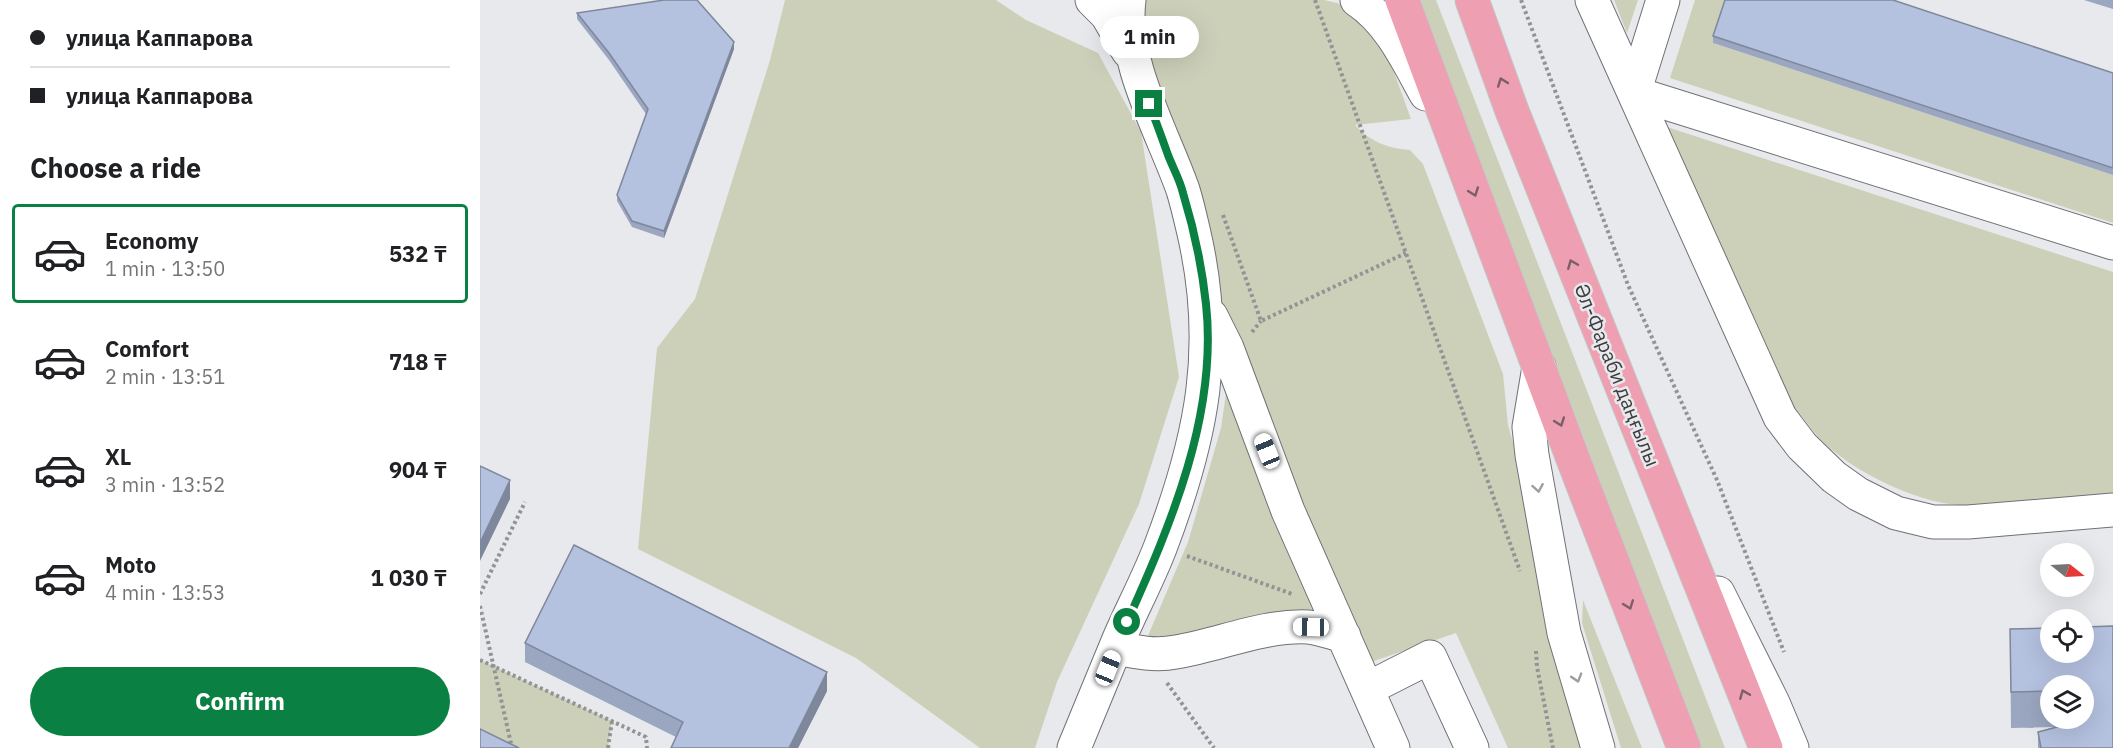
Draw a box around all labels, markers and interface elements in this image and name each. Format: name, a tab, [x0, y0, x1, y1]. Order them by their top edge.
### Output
callout: 1 min	[1100, 17, 1198, 59]
text: улица Каппарова	[66, 23, 253, 52]
text: 1 min	[1123, 23, 1176, 50]
one-way arrow	[1496, 77, 1509, 88]
text: улица Каппарова	[66, 81, 253, 110]
route end	[1135, 90, 1162, 117]
text: Choose a ride	[30, 150, 201, 185]
one-way arrow	[1467, 187, 1480, 197]
text: Economy	[105, 226, 199, 255]
icon: car	[33, 227, 87, 281]
text: 532 ₸	[389, 239, 447, 268]
text: 1 min · 13:50	[105, 255, 225, 282]
one-way arrow	[1567, 259, 1580, 269]
street label: Әл-Фараби даңғылы	[1568, 279, 1667, 470]
text: Comfort	[105, 334, 189, 363]
icon: car	[33, 335, 87, 389]
text: 718 ₸	[389, 347, 447, 376]
text: 2 min · 13:51	[105, 363, 225, 390]
one-way arrow	[1552, 416, 1565, 427]
car	[1252, 431, 1282, 471]
text: XL	[105, 442, 131, 471]
icon: car	[33, 443, 87, 497]
text: 904 ₸	[389, 455, 447, 484]
text: 3 min · 13:52	[105, 471, 225, 498]
one-way arrow	[1531, 482, 1544, 492]
north arrow	[2040, 543, 2094, 597]
map controls	[2040, 543, 2094, 729]
text: Moto	[105, 550, 156, 579]
icon: car	[33, 551, 87, 605]
text: 1 030 ₸	[371, 563, 447, 592]
text: 4 min · 13:53	[105, 579, 225, 606]
one-way arrow	[1622, 598, 1634, 609]
route start	[1113, 608, 1140, 635]
button: locate	[2040, 609, 2094, 663]
car	[1293, 618, 1329, 636]
car	[1093, 648, 1123, 688]
button: Confirm	[30, 667, 450, 736]
one-way arrow	[1570, 672, 1582, 683]
button: layers	[2040, 675, 2094, 729]
one-way arrow	[1739, 689, 1751, 700]

